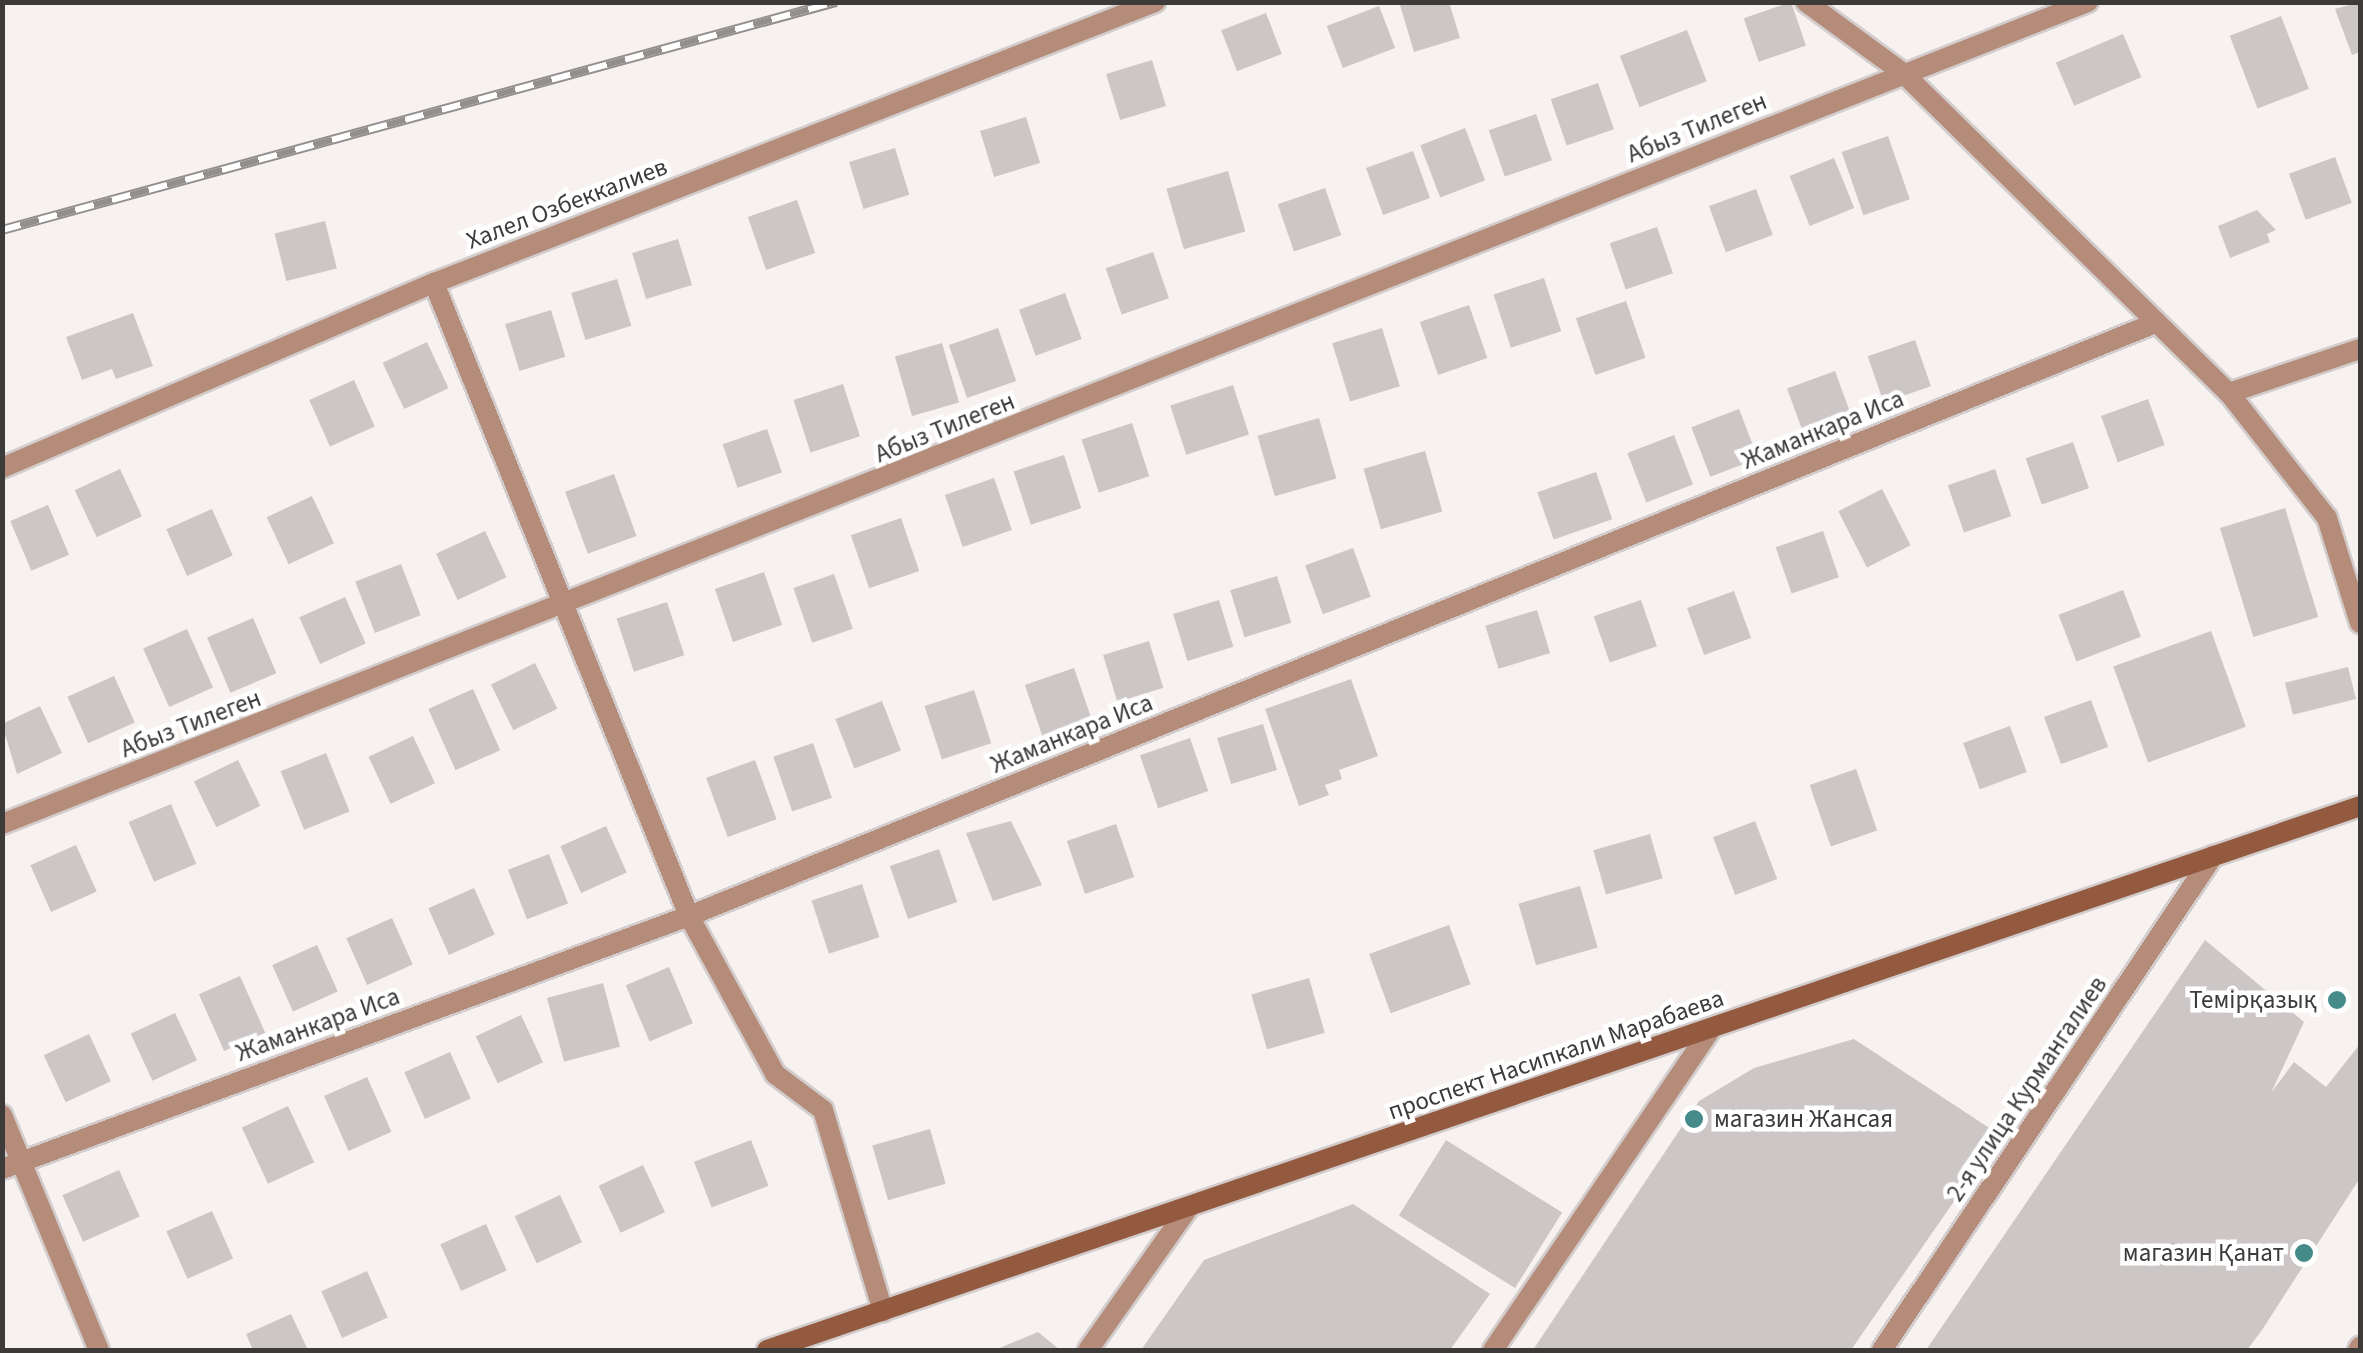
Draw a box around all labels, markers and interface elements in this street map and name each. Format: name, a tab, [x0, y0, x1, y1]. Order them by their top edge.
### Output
street label: Абыз Тилеген	[1623, 86, 1771, 170]
street label: Халел Озбеккалиев	[462, 152, 672, 256]
street label: Жаманкара Иса	[1738, 384, 1908, 476]
street label: Абыз Тилеген	[871, 386, 1019, 470]
street label: Абыз Тилеген	[116, 683, 266, 765]
street label: Жаманкара Иса	[987, 688, 1157, 780]
street label: 2-я улица Курмангалиев	[1940, 971, 2114, 1207]
street label: Жаманкара Иса	[232, 982, 404, 1068]
street label: проспект Насипкали Марабаева	[1384, 983, 1728, 1127]
place label: Темірқазық	[2189, 985, 2317, 1015]
marker: Темірқазық	[2326, 989, 2348, 1011]
place label: магазин Жансая	[1714, 1104, 1893, 1134]
marker: магазин Жансая	[1683, 1108, 1705, 1130]
place label: магазин Қанат	[2123, 1238, 2284, 1268]
marker: магазин Қанат	[2293, 1242, 2315, 1264]

